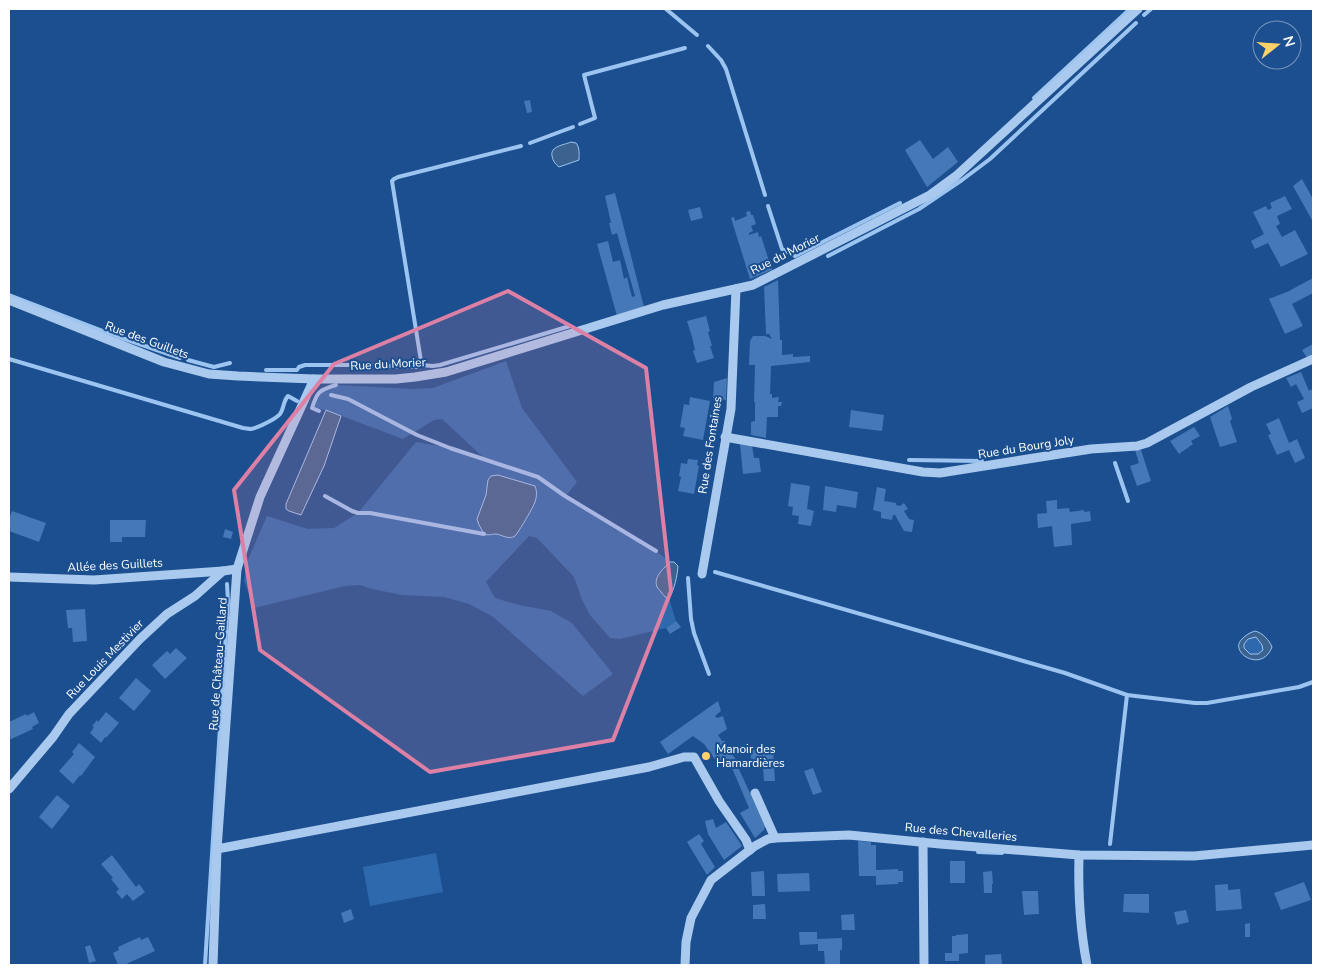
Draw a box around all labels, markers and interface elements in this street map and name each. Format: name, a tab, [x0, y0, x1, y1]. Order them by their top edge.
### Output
north arrow	[1252, 20, 1302, 70]
text: N	[1278, 34, 1300, 49]
street label: Rue du Morier	[748, 229, 823, 278]
street label: Rue des Guillets	[103, 317, 191, 363]
street label: Rue du Morier	[350, 354, 427, 374]
street label: Rue des Fontaines	[694, 395, 726, 495]
street label: Rue du Bourg Joly	[977, 431, 1076, 462]
street label: Allée des Guillets	[67, 555, 163, 575]
street label: Rue de Château-Gaillard	[205, 597, 231, 731]
street label: Rue Louis Mestivier	[63, 615, 148, 702]
place label: Manoir des Hamardières	[716, 741, 785, 771]
marker: Manoir des Hamardières	[700, 750, 712, 762]
street label: Rue des Chevalleries	[904, 819, 1018, 845]

